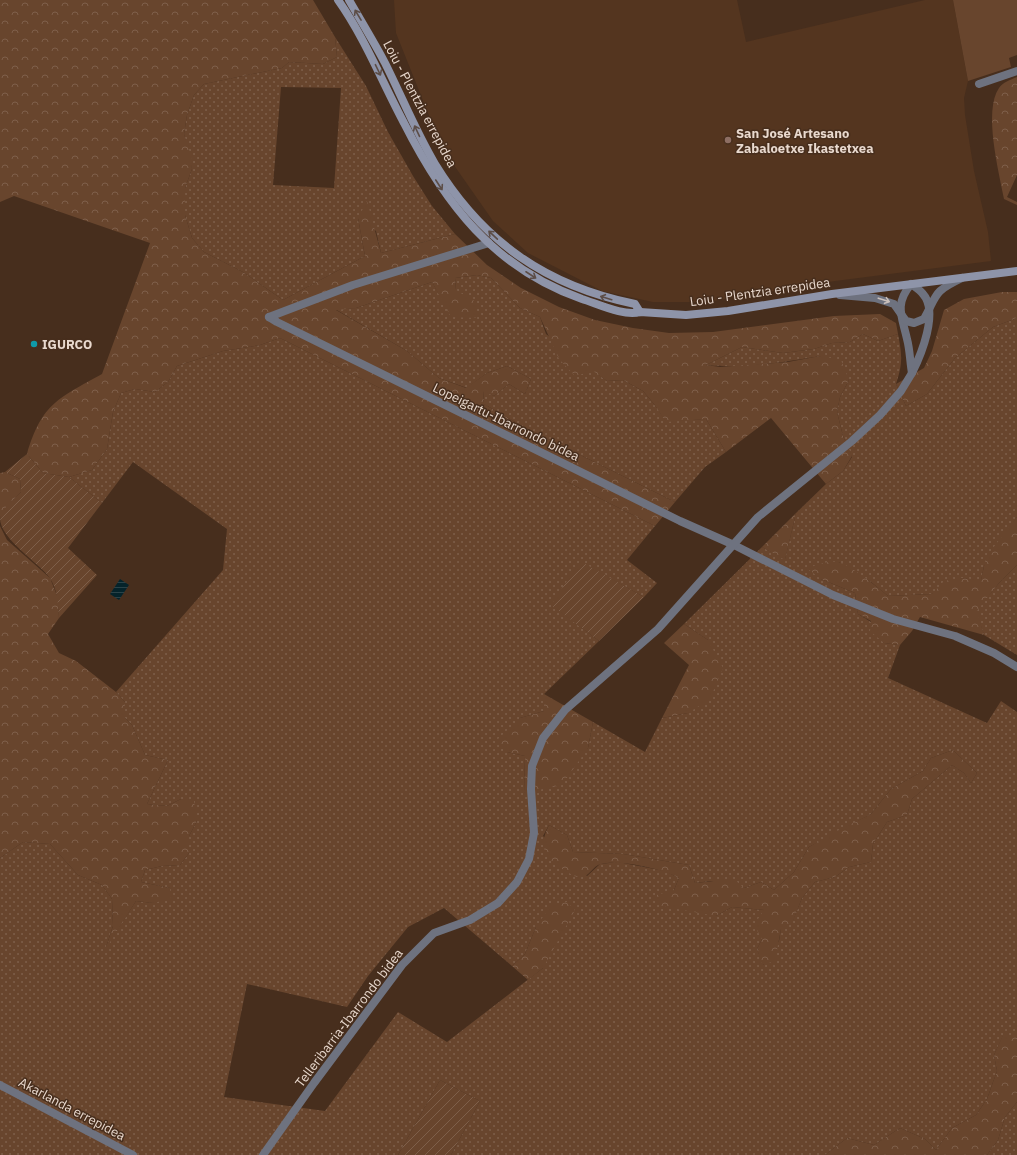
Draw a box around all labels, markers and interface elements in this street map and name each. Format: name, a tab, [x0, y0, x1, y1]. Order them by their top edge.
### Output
one-way arrow	[354, 9, 362, 21]
street label: Loiu - Plentzia errepidea	[379, 38, 461, 171]
one-way arrow	[375, 64, 382, 76]
one-way arrow	[413, 125, 420, 137]
place label: San José Artesano Zabaloetxe Ikastetxea	[736, 125, 874, 157]
marker: San José Artesano Zabaloetxe Ikastetxea	[723, 135, 733, 145]
one-way arrow	[435, 179, 443, 190]
one-way arrow	[488, 231, 498, 240]
one-way arrow	[525, 271, 536, 279]
street label: Loiu - Plentzia errepidea	[689, 274, 831, 310]
one-way arrow	[600, 294, 613, 301]
one-way arrow	[877, 297, 890, 304]
place label: IGURCO	[42, 336, 92, 353]
marker: IGURCO	[29, 339, 39, 349]
street label: Lopeigartu-Ibarrondo bidea	[430, 379, 582, 465]
street label: Telleribarria-Ibarrondo bidea	[291, 945, 407, 1091]
street label: Akarlanda errepidea	[16, 1074, 128, 1144]

